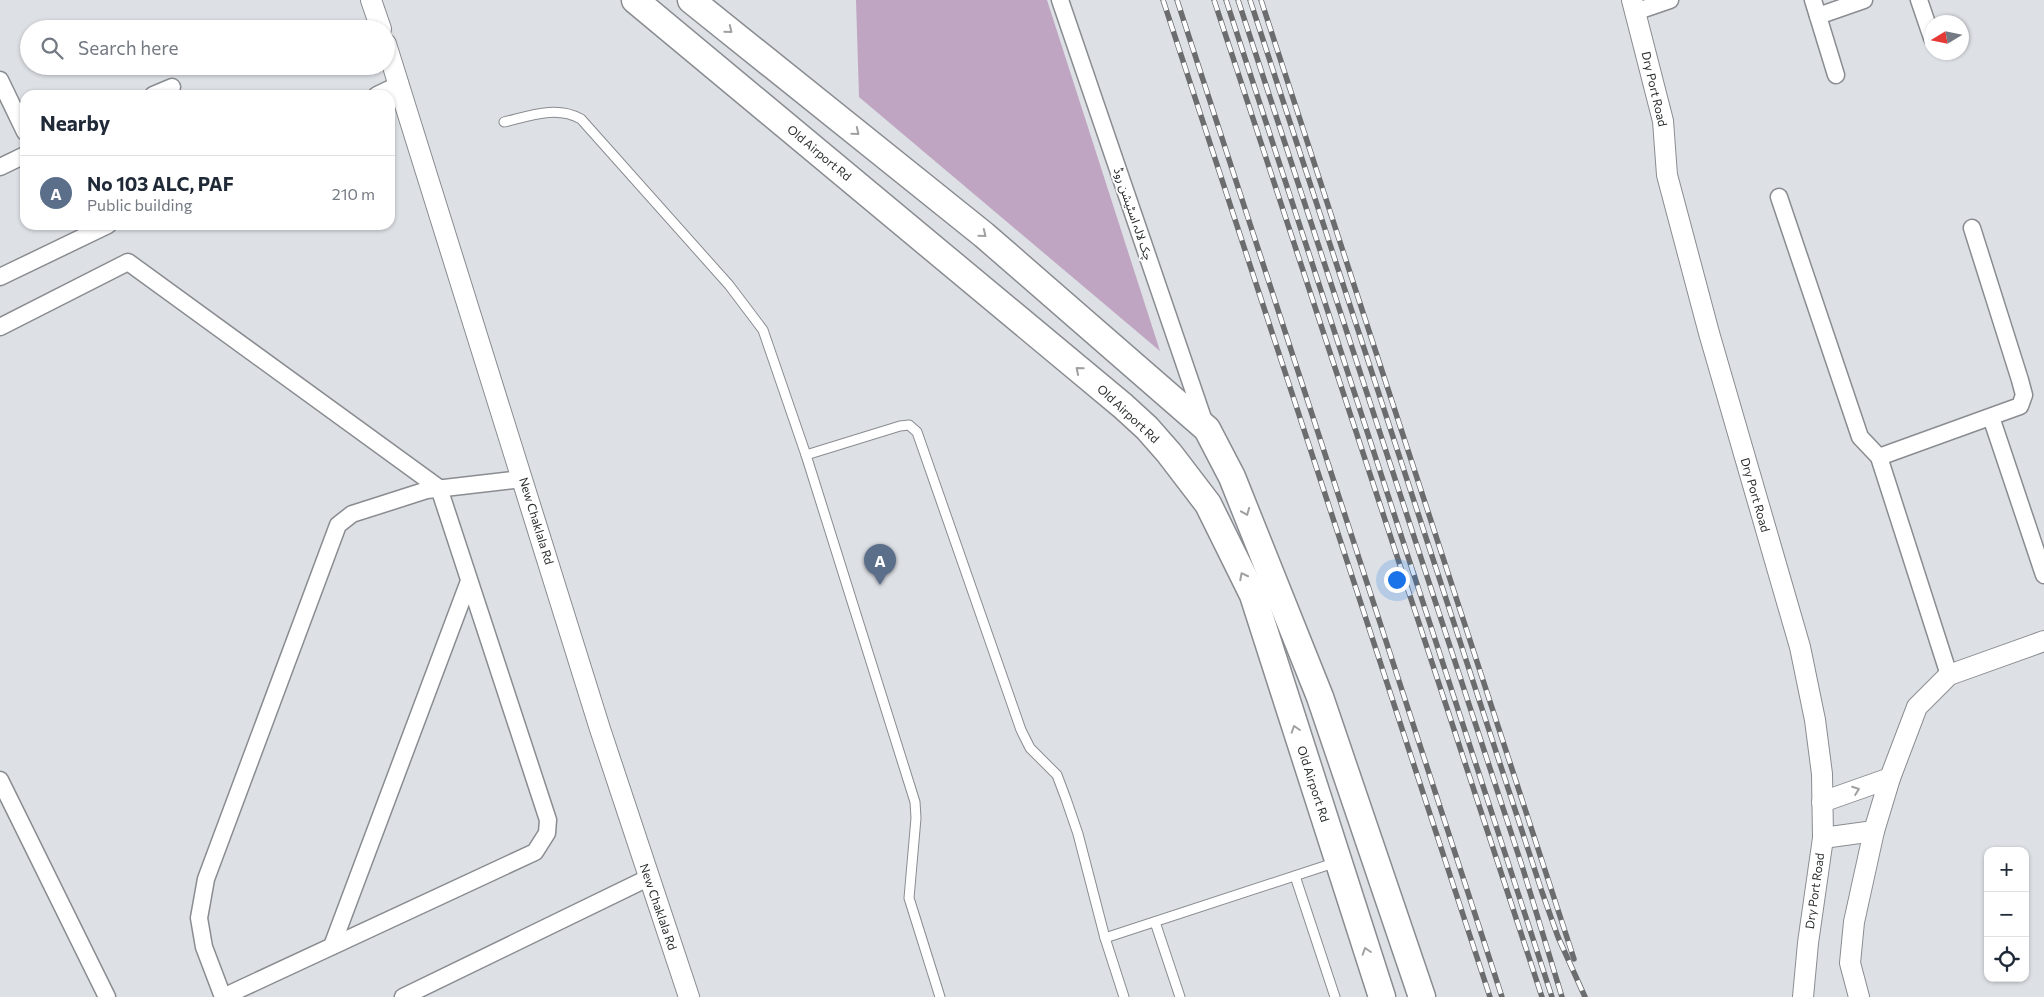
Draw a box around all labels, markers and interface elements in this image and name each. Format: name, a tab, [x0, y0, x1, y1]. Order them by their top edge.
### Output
north arrow	[1924, 15, 1969, 60]
search box	[20, 20, 395, 75]
one-way arrow	[723, 25, 732, 33]
icon: search	[38, 34, 66, 62]
text: Search here	[78, 36, 178, 59]
street label: Dry Port Road	[1640, 50, 1670, 128]
text: Nearby	[40, 110, 110, 135]
street label: Old Airport Rd	[785, 121, 854, 183]
one-way arrow	[850, 127, 859, 135]
street label: چک لالہ اسٹیشن روڈ	[1110, 165, 1156, 263]
text: No 103 ALC, PAF	[87, 172, 234, 195]
text: A	[50, 184, 62, 203]
text: 210 m	[332, 184, 375, 203]
text: Public building	[87, 195, 192, 214]
one-way arrow	[977, 228, 986, 237]
one-way arrow	[1075, 366, 1084, 375]
street label: Old Airport Rd	[1095, 381, 1162, 445]
street label: Dry Port Road	[1739, 456, 1773, 534]
street label: New Chaklala Rd	[517, 475, 557, 566]
one-way arrow	[1241, 508, 1251, 516]
pin: A	[864, 544, 896, 585]
your location	[1384, 567, 1410, 593]
one-way arrow	[1239, 572, 1249, 581]
one-way arrow	[1291, 726, 1301, 734]
street label: Old Airport Rd	[1295, 744, 1333, 824]
one-way arrow	[1851, 786, 1860, 796]
map controls	[1984, 847, 2029, 982]
button: +	[1984, 847, 2029, 892]
street label: Dry Port Road	[1802, 852, 1826, 930]
street label: New Chaklala Rd	[638, 862, 680, 952]
button: −	[1984, 892, 2029, 937]
button: locate	[1984, 937, 2029, 982]
one-way arrow	[1362, 947, 1372, 956]

